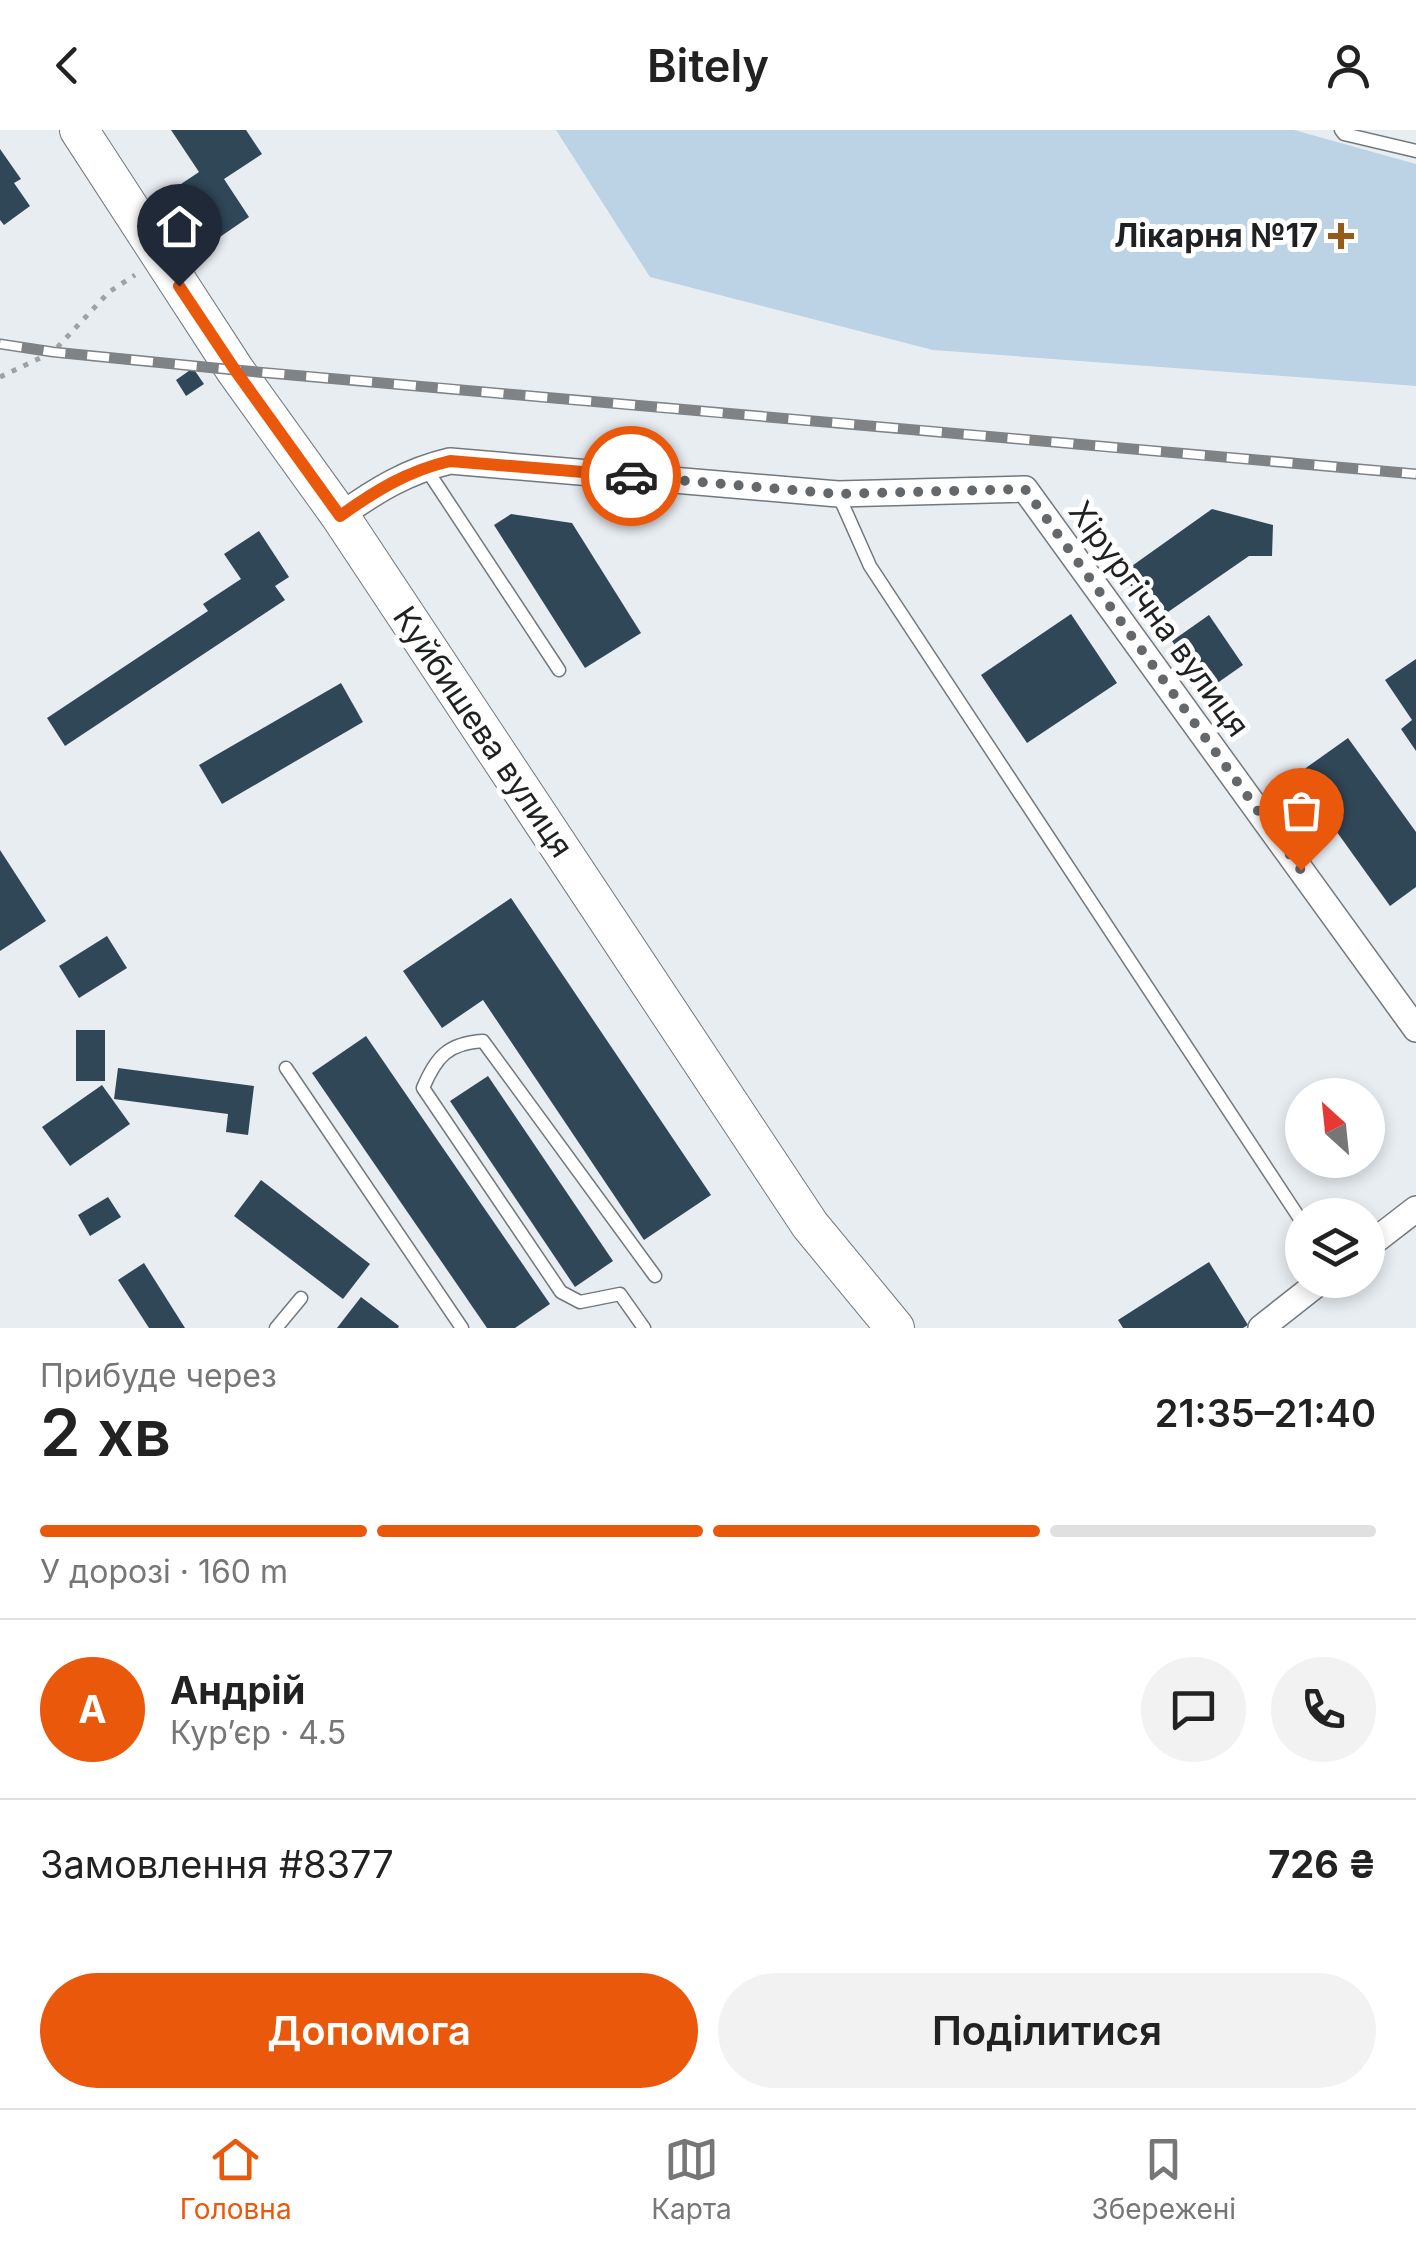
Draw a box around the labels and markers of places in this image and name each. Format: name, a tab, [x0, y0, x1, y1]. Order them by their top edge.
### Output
pin	[137, 184, 222, 287]
place label: Лікарня №17	[1114, 216, 1318, 255]
marker: Лікарня №17	[1328, 223, 1354, 249]
pin	[1259, 768, 1344, 871]

